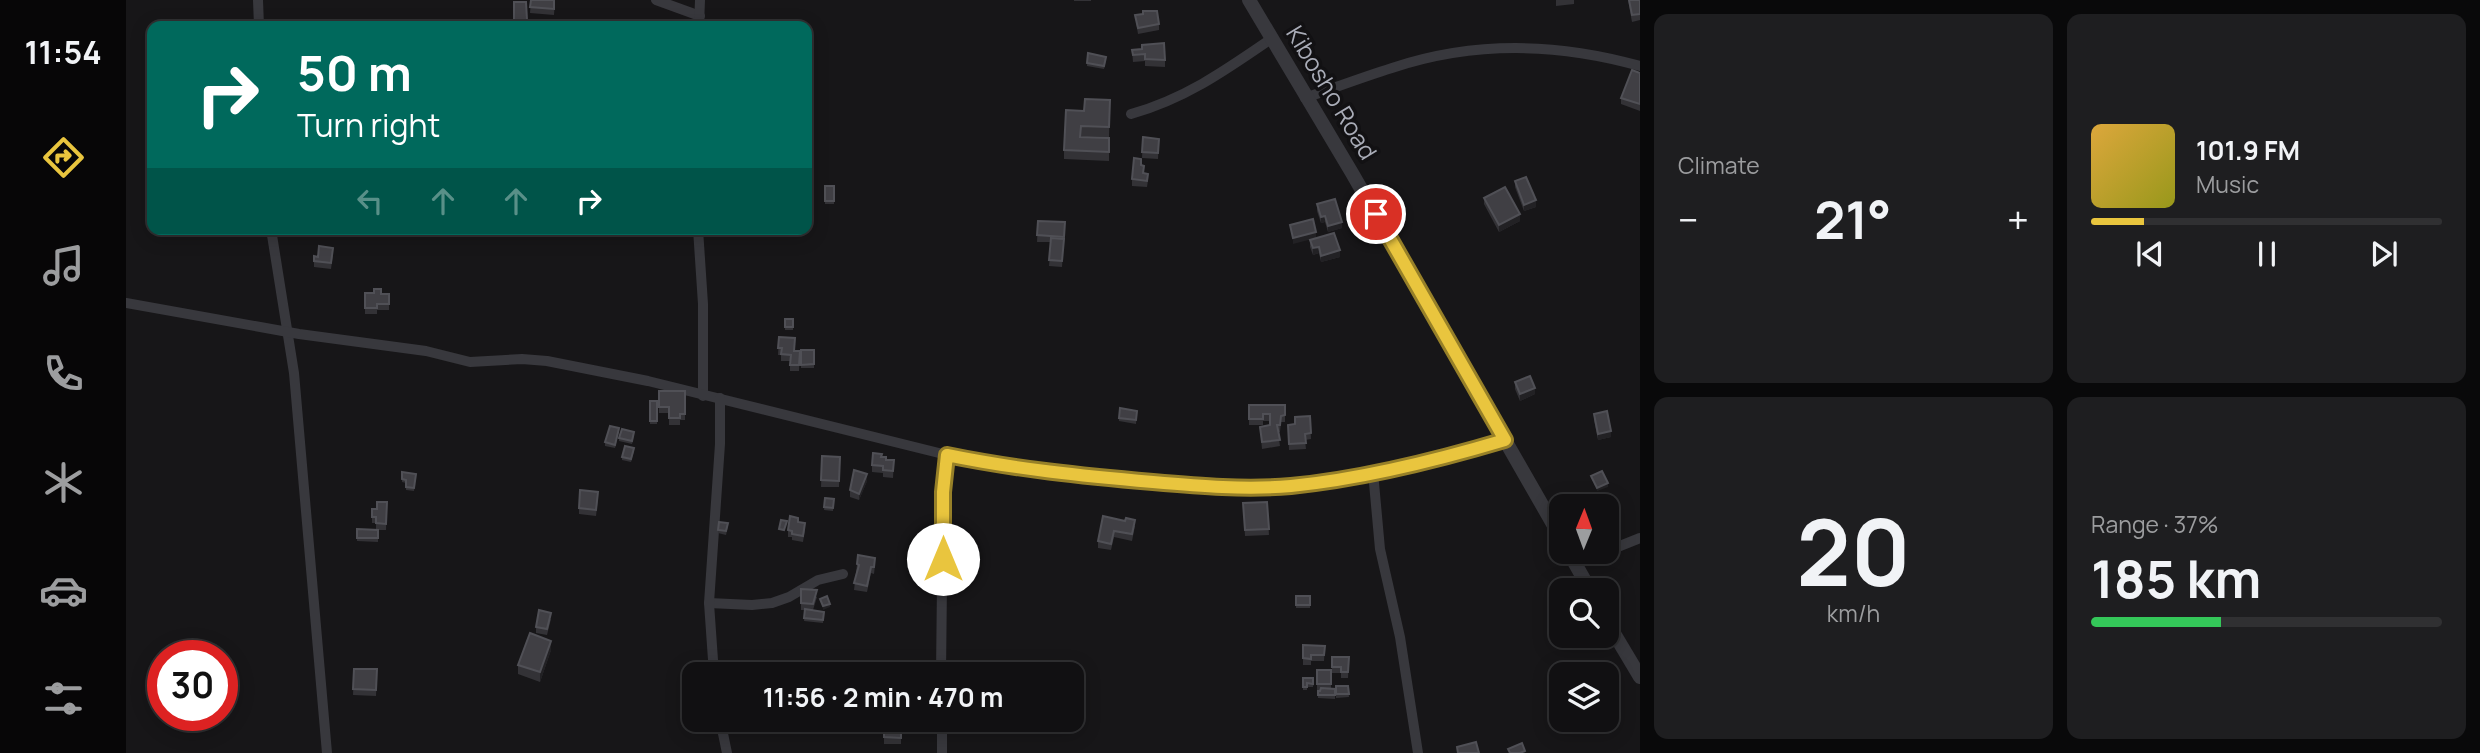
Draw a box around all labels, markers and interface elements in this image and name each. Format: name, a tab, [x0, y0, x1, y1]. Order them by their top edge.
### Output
street label: Kibosho Road	[1279, 19, 1385, 165]
text: 11:54	[24, 30, 102, 74]
text: 50 m	[297, 39, 412, 106]
icon: right	[182, 49, 273, 140]
text: Turn right	[297, 103, 440, 147]
text: 101.9 FM	[2196, 132, 2300, 168]
icon: directions	[39, 133, 88, 182]
text: Climate	[1678, 149, 1760, 181]
text: Music	[2196, 168, 2259, 200]
icon: left	[351, 182, 389, 220]
icon: ahead	[424, 182, 462, 220]
icon: ahead	[497, 182, 535, 220]
icon: right	[570, 182, 608, 220]
pin	[1346, 184, 1406, 244]
text: 21°	[1814, 184, 1891, 255]
text: −	[1678, 193, 1699, 245]
text: +	[2007, 193, 2029, 245]
icon: arrive	[1357, 195, 1395, 233]
icon: previous	[2131, 235, 2169, 273]
icon: pause	[2248, 235, 2286, 273]
icon: next	[2365, 235, 2403, 273]
icon: music	[39, 241, 88, 290]
icon: phone	[39, 349, 88, 398]
icon: climate	[39, 458, 88, 507]
text: 20	[1796, 489, 1911, 613]
north arrow	[1549, 494, 1619, 564]
map controls	[1549, 494, 1619, 732]
text: Range · 37%	[2091, 508, 2218, 540]
position arrow	[906, 522, 980, 596]
text: 185 km	[2091, 543, 2261, 614]
icon: car	[39, 566, 88, 615]
button: search	[1549, 578, 1619, 648]
text: km/h	[1827, 597, 1880, 629]
speed limit sign: 30	[147, 640, 238, 731]
button: layers	[1549, 662, 1619, 732]
icon: filters	[39, 674, 88, 723]
text: 11:56 · 2 min · 470 m	[763, 679, 1003, 715]

